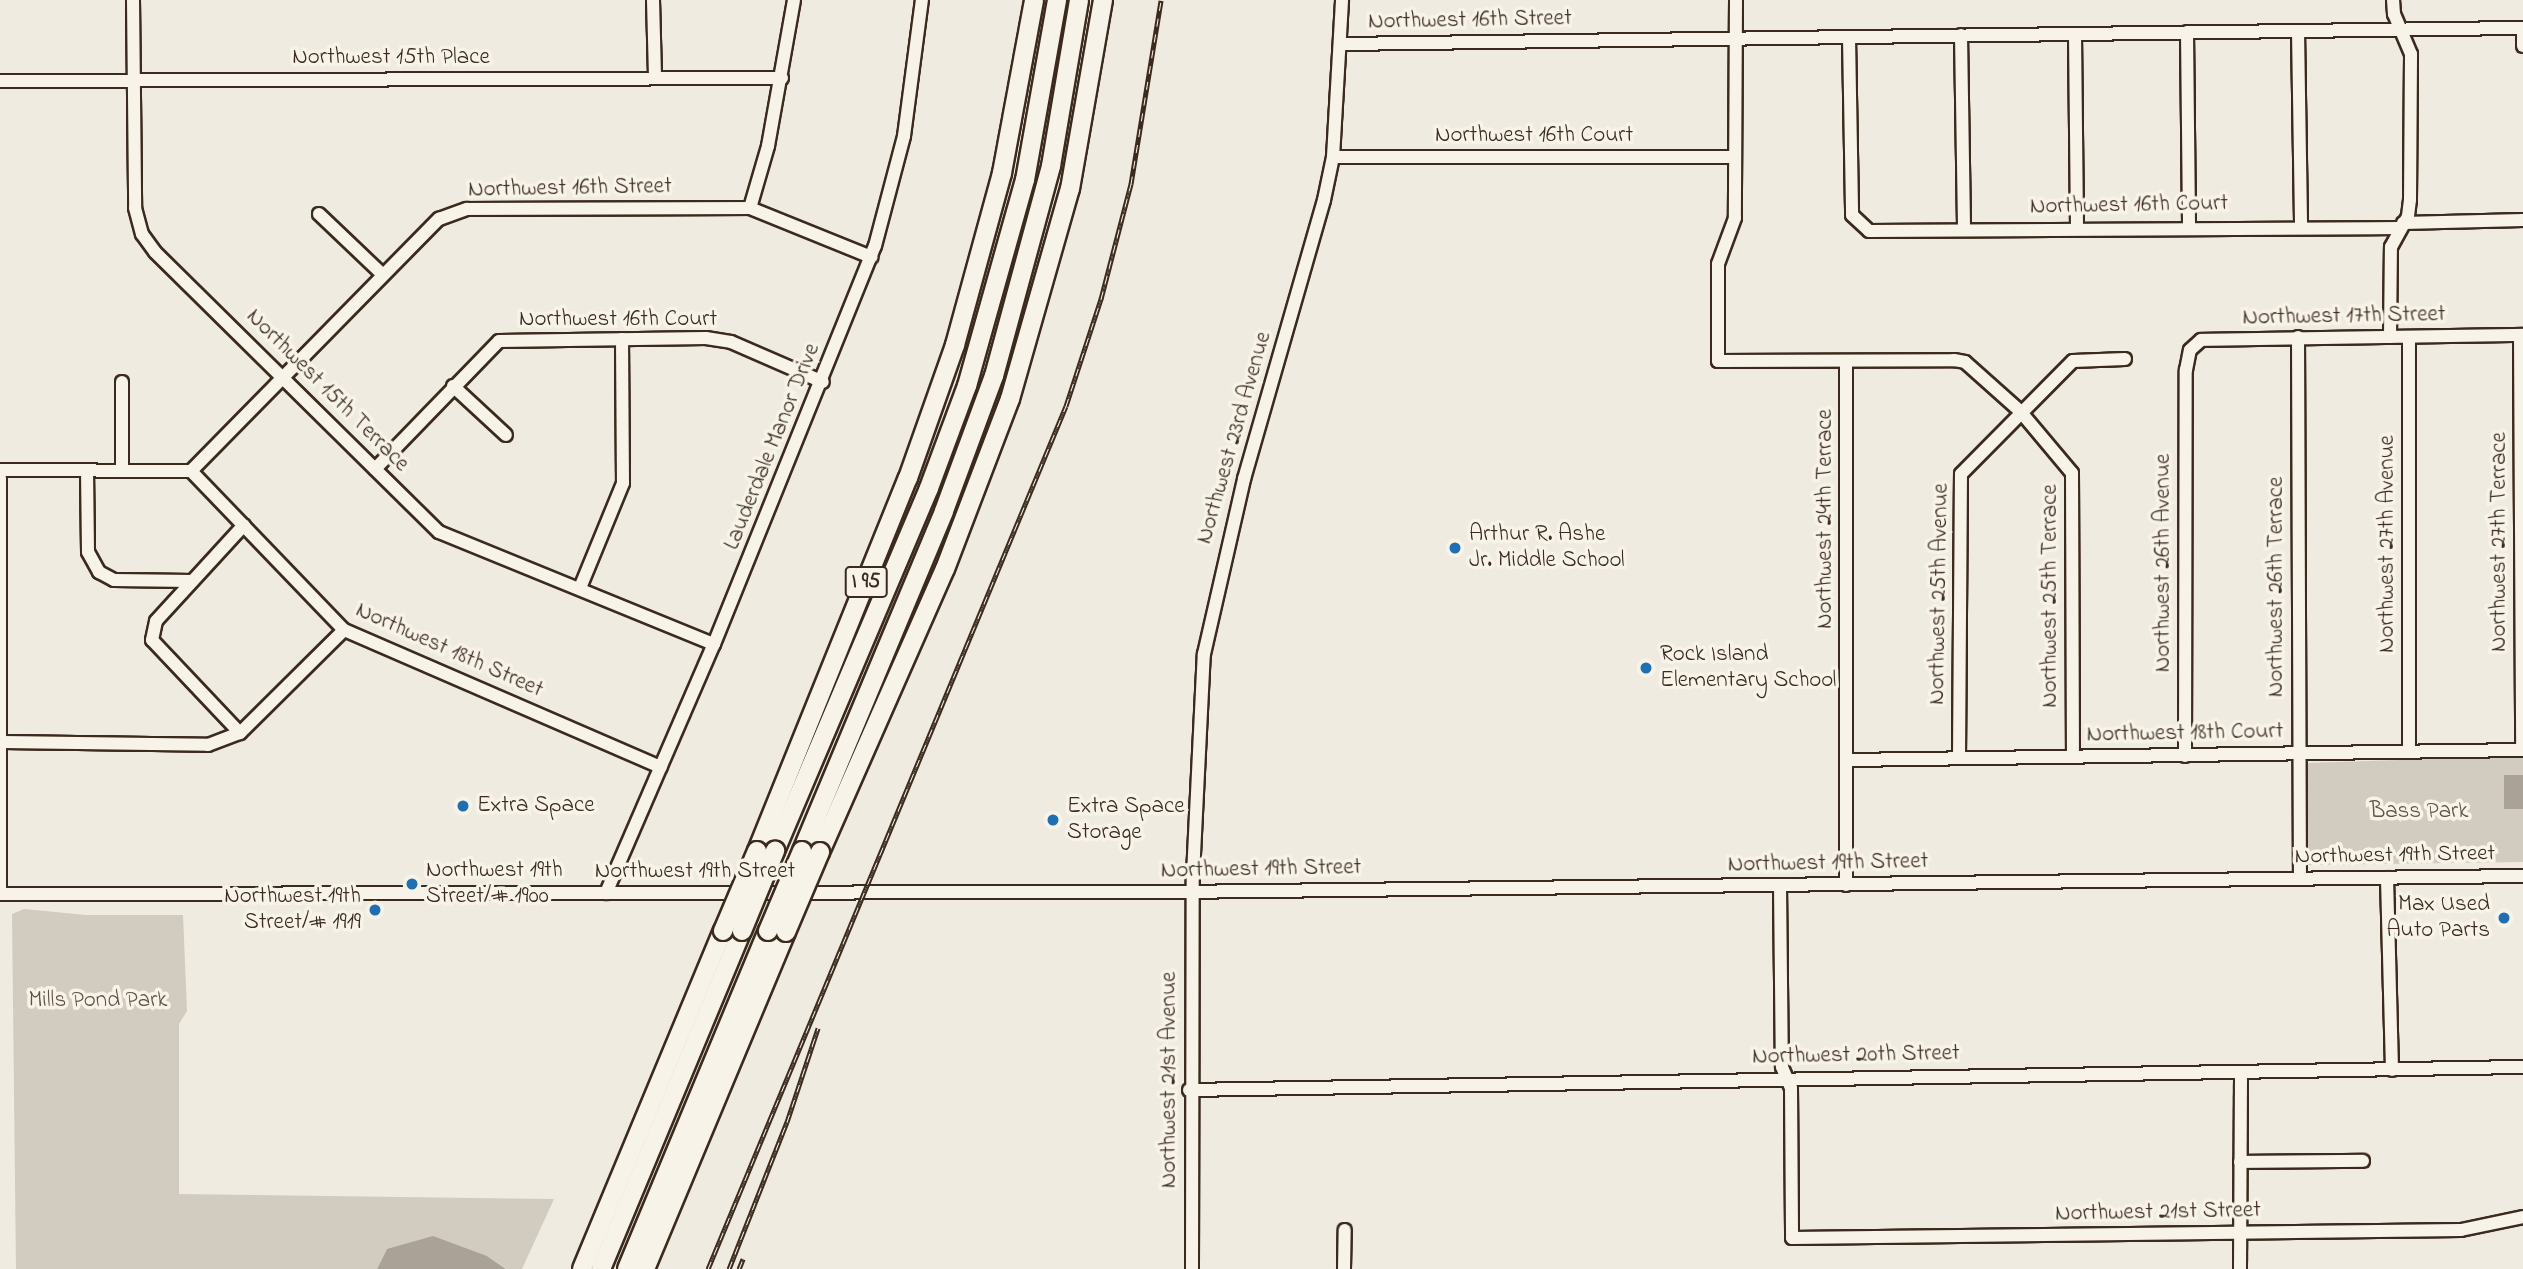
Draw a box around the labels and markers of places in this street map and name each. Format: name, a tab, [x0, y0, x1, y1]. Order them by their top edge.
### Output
place label: Arthur R. Ashe Jr. Middle School	[1469, 521, 1625, 575]
marker: Arthur R. Ashe Jr. Middle School	[1447, 540, 1463, 556]
place label: Rock Island Elementary School	[1660, 641, 1836, 695]
marker: Rock Island Elementary School	[1638, 660, 1654, 676]
place label: Extra Space	[477, 792, 594, 820]
place label: Extra Space Storage	[1067, 793, 1184, 847]
marker: Extra Space	[455, 798, 471, 814]
marker: Extra Space Storage	[1045, 812, 1061, 828]
place label: Northwest 19th Street/# 1900	[426, 857, 563, 911]
marker: Northwest 19th Street/# 1900	[404, 876, 420, 892]
place label: Northwest 19th Street/# 1919	[224, 883, 361, 937]
place label: Max Used Auto Parts	[2386, 891, 2490, 945]
marker: Northwest 19th Street/# 1919	[367, 902, 383, 918]
marker: Max Used Auto Parts	[2496, 910, 2512, 926]

